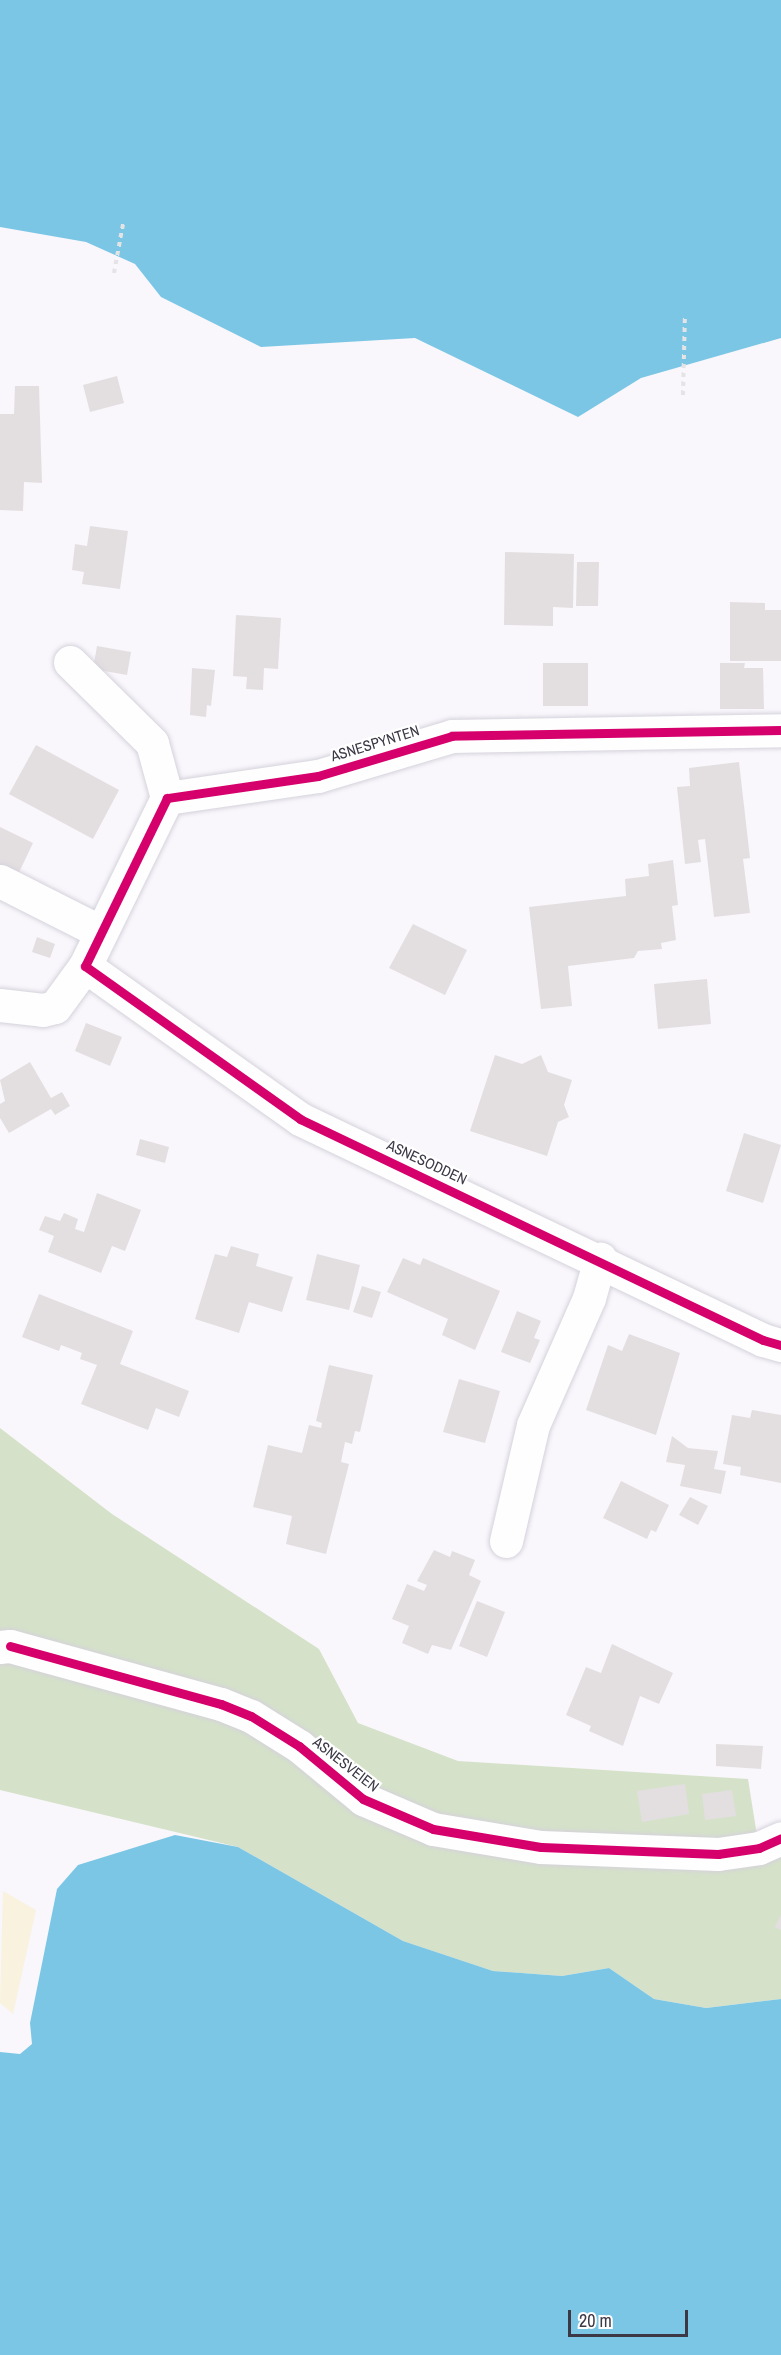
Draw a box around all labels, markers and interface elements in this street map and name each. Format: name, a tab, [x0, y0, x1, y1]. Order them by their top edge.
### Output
street label: ASNESPYNTEN	[329, 721, 421, 765]
street label: ASNESODDEN	[384, 1136, 470, 1188]
street label: ASNESVEIEN	[309, 1733, 383, 1795]
scale bar	[571, 2298, 691, 2336]
text: 20 m	[579, 2308, 612, 2333]

